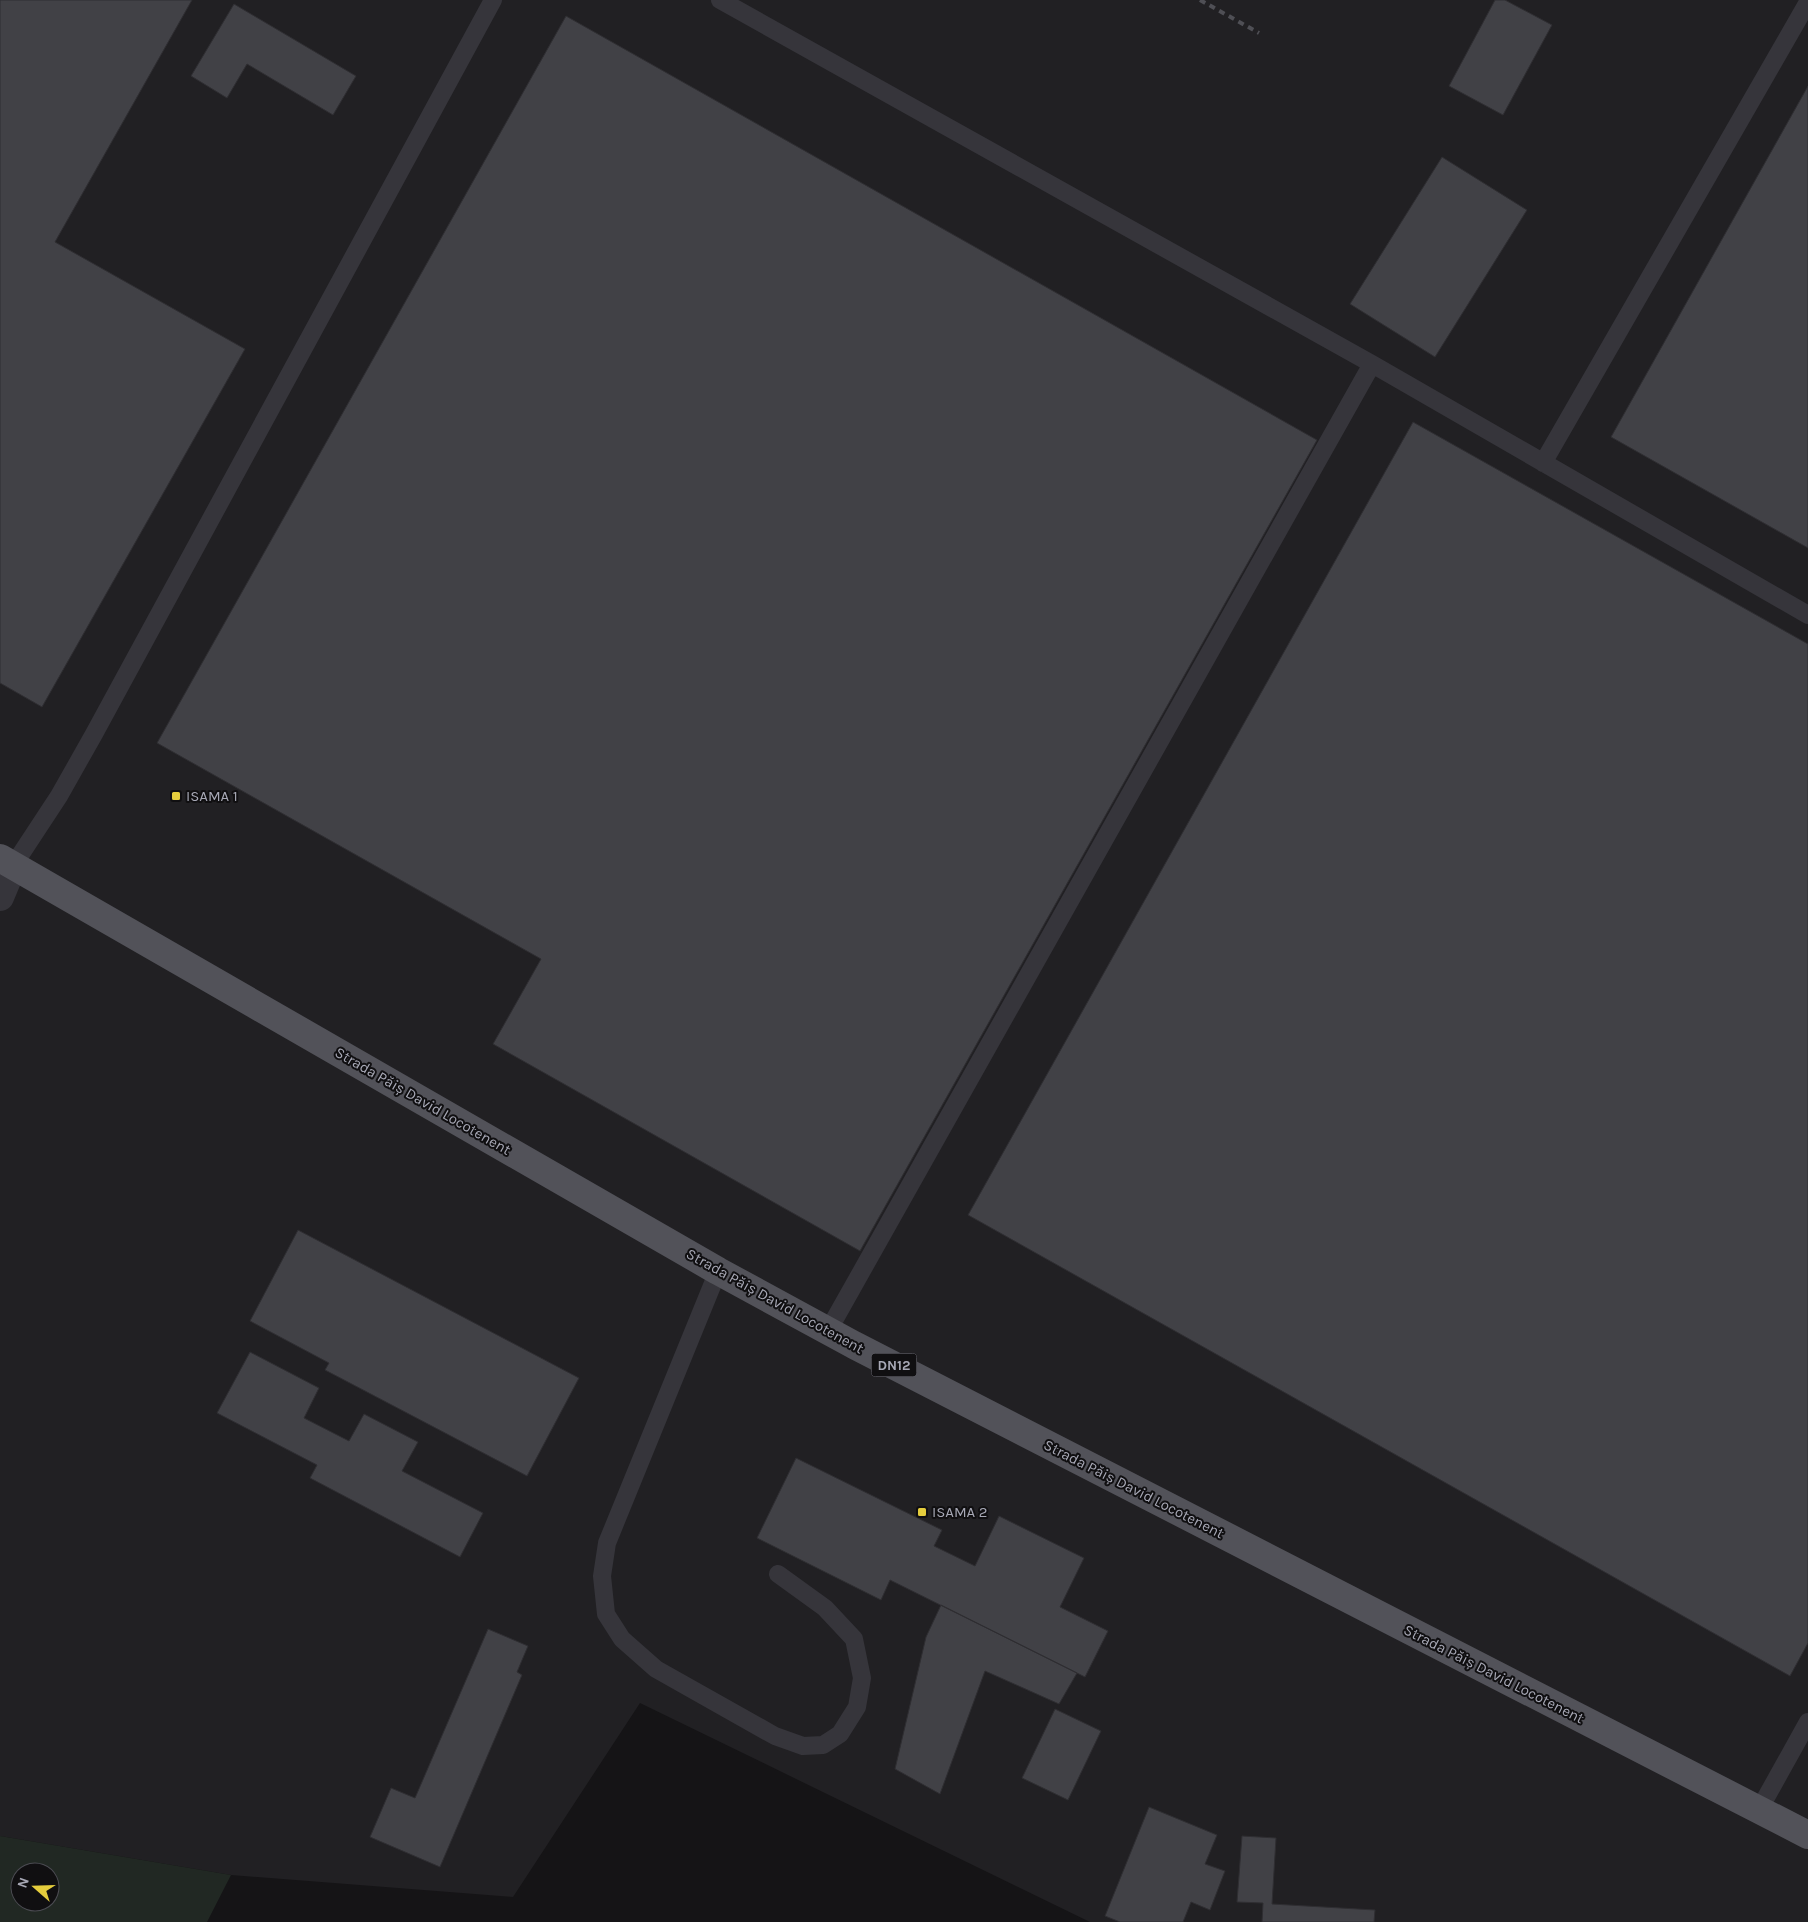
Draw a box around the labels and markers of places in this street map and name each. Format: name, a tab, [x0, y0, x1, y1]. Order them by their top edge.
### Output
place label: ISAMA 1	[186, 787, 238, 805]
marker: ISAMA 1	[170, 790, 182, 802]
place label: ISAMA 2	[932, 1503, 987, 1521]
marker: ISAMA 2	[916, 1506, 928, 1518]

